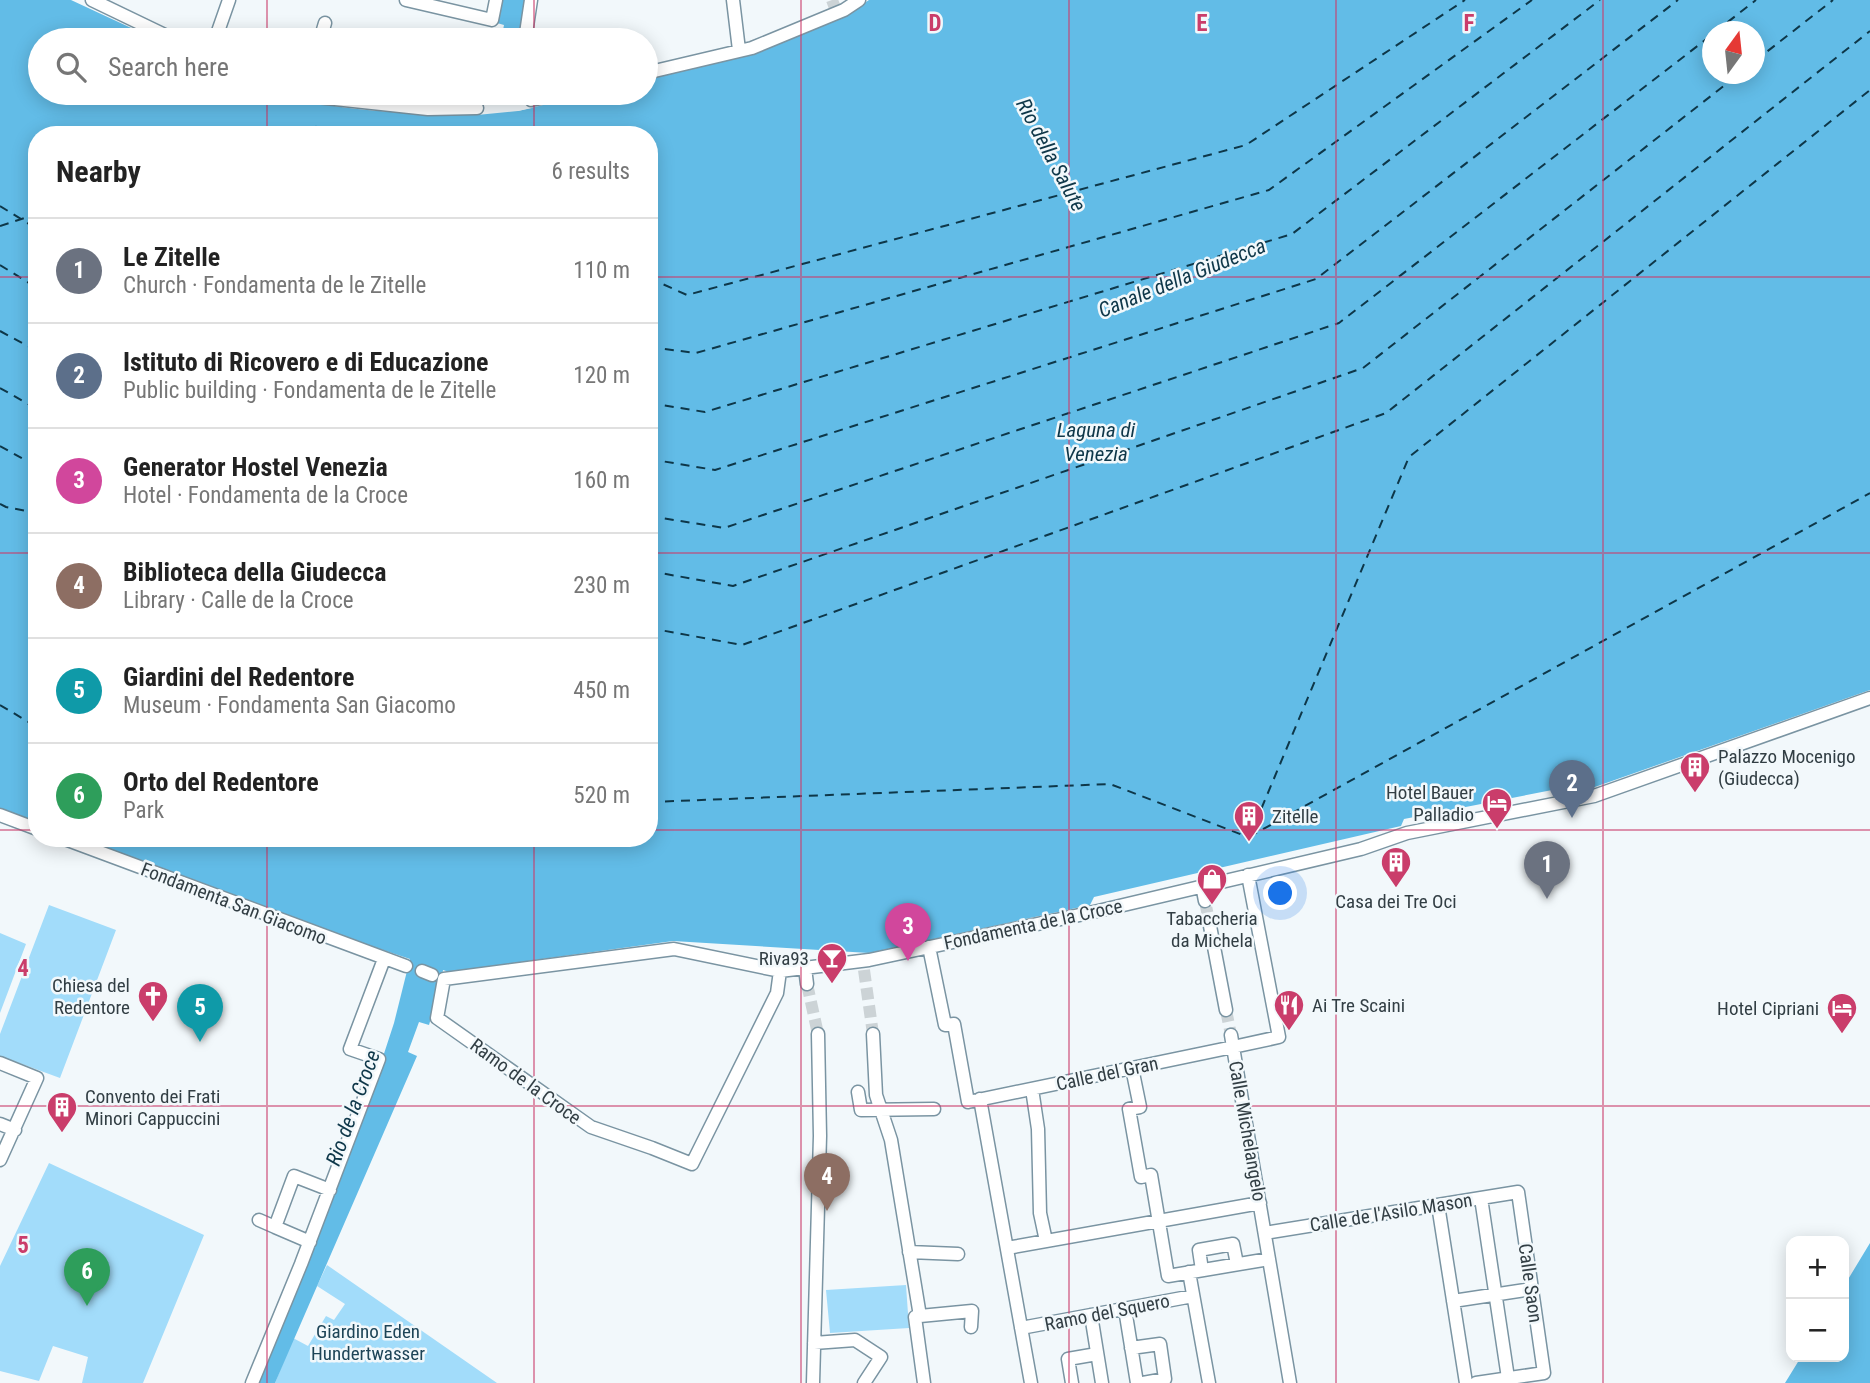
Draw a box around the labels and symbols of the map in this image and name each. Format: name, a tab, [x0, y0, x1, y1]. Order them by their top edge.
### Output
text: D	[929, 10, 942, 37]
text: E	[1196, 10, 1208, 37]
text: F	[1464, 10, 1475, 37]
north arrow	[1702, 21, 1765, 84]
water label: Rio della Salute	[1011, 94, 1091, 216]
water label: Canale della Giudecca	[1095, 233, 1269, 323]
water label: Laguna di Venezia	[1057, 418, 1136, 466]
place label: Palazzo Mocenigo (Giudecca)	[1718, 745, 1855, 790]
building icon: Palazzo Mocenigo (Giudecca)	[1678, 750, 1712, 794]
pin: 2	[1549, 760, 1595, 818]
place label: Hotel Bauer Palladio	[1386, 781, 1474, 826]
hotel icon: Hotel Bauer Palladio	[1480, 786, 1514, 830]
building icon: Zitelle	[1232, 799, 1266, 843]
place label: Zitelle	[1272, 805, 1319, 828]
pin: 1	[1524, 841, 1570, 899]
building icon: Casa dei Tre Oci	[1379, 845, 1413, 889]
street label: Fondamenta San Giacomo	[138, 857, 330, 950]
shop icon: Tabaccheria da Michela	[1195, 862, 1229, 906]
your location	[1263, 876, 1297, 910]
place label: Casa dei Tre Oci	[1335, 890, 1457, 913]
street label: Fondamenta de la Croce	[942, 894, 1125, 955]
pin: 3	[885, 903, 931, 961]
place label: Tabaccheria da Michela	[1166, 907, 1258, 952]
bar icon: Riva93	[815, 941, 849, 985]
place label: Riva93	[759, 947, 809, 970]
text: 4	[17, 955, 29, 982]
place label: Chiesa del Redentore	[52, 974, 130, 1019]
church icon: Chiesa del Redentore	[136, 979, 170, 1023]
pin: 5	[177, 984, 223, 1042]
restaurant icon: Ai Tre Scaini	[1272, 988, 1306, 1032]
hotel icon: Hotel Cipriani	[1825, 991, 1859, 1035]
place label: Ai Tre Scaini	[1312, 994, 1405, 1017]
place label: Hotel Cipriani	[1717, 997, 1819, 1020]
street label: Ramo de la Croce	[466, 1033, 586, 1129]
water label: Rio de la Croce	[321, 1047, 385, 1169]
street label: Calle del Gran	[1054, 1051, 1160, 1096]
street label: Calle Michelangelo	[1224, 1059, 1271, 1203]
place label: Convento dei Frati Minori Cappuccini	[85, 1085, 220, 1130]
building icon: Convento dei Frati Minori Cappuccini	[45, 1090, 79, 1134]
pin: 4	[804, 1153, 850, 1211]
street label: Calle de l'Asilo Mason	[1308, 1188, 1474, 1237]
text: 5	[17, 1232, 29, 1259]
street label: Calle Saon	[1514, 1242, 1547, 1324]
pin: 6	[64, 1248, 110, 1306]
street label: Ramo del Squero	[1043, 1289, 1172, 1336]
park label: Giardino Eden Hundertwasser	[311, 1320, 425, 1365]

